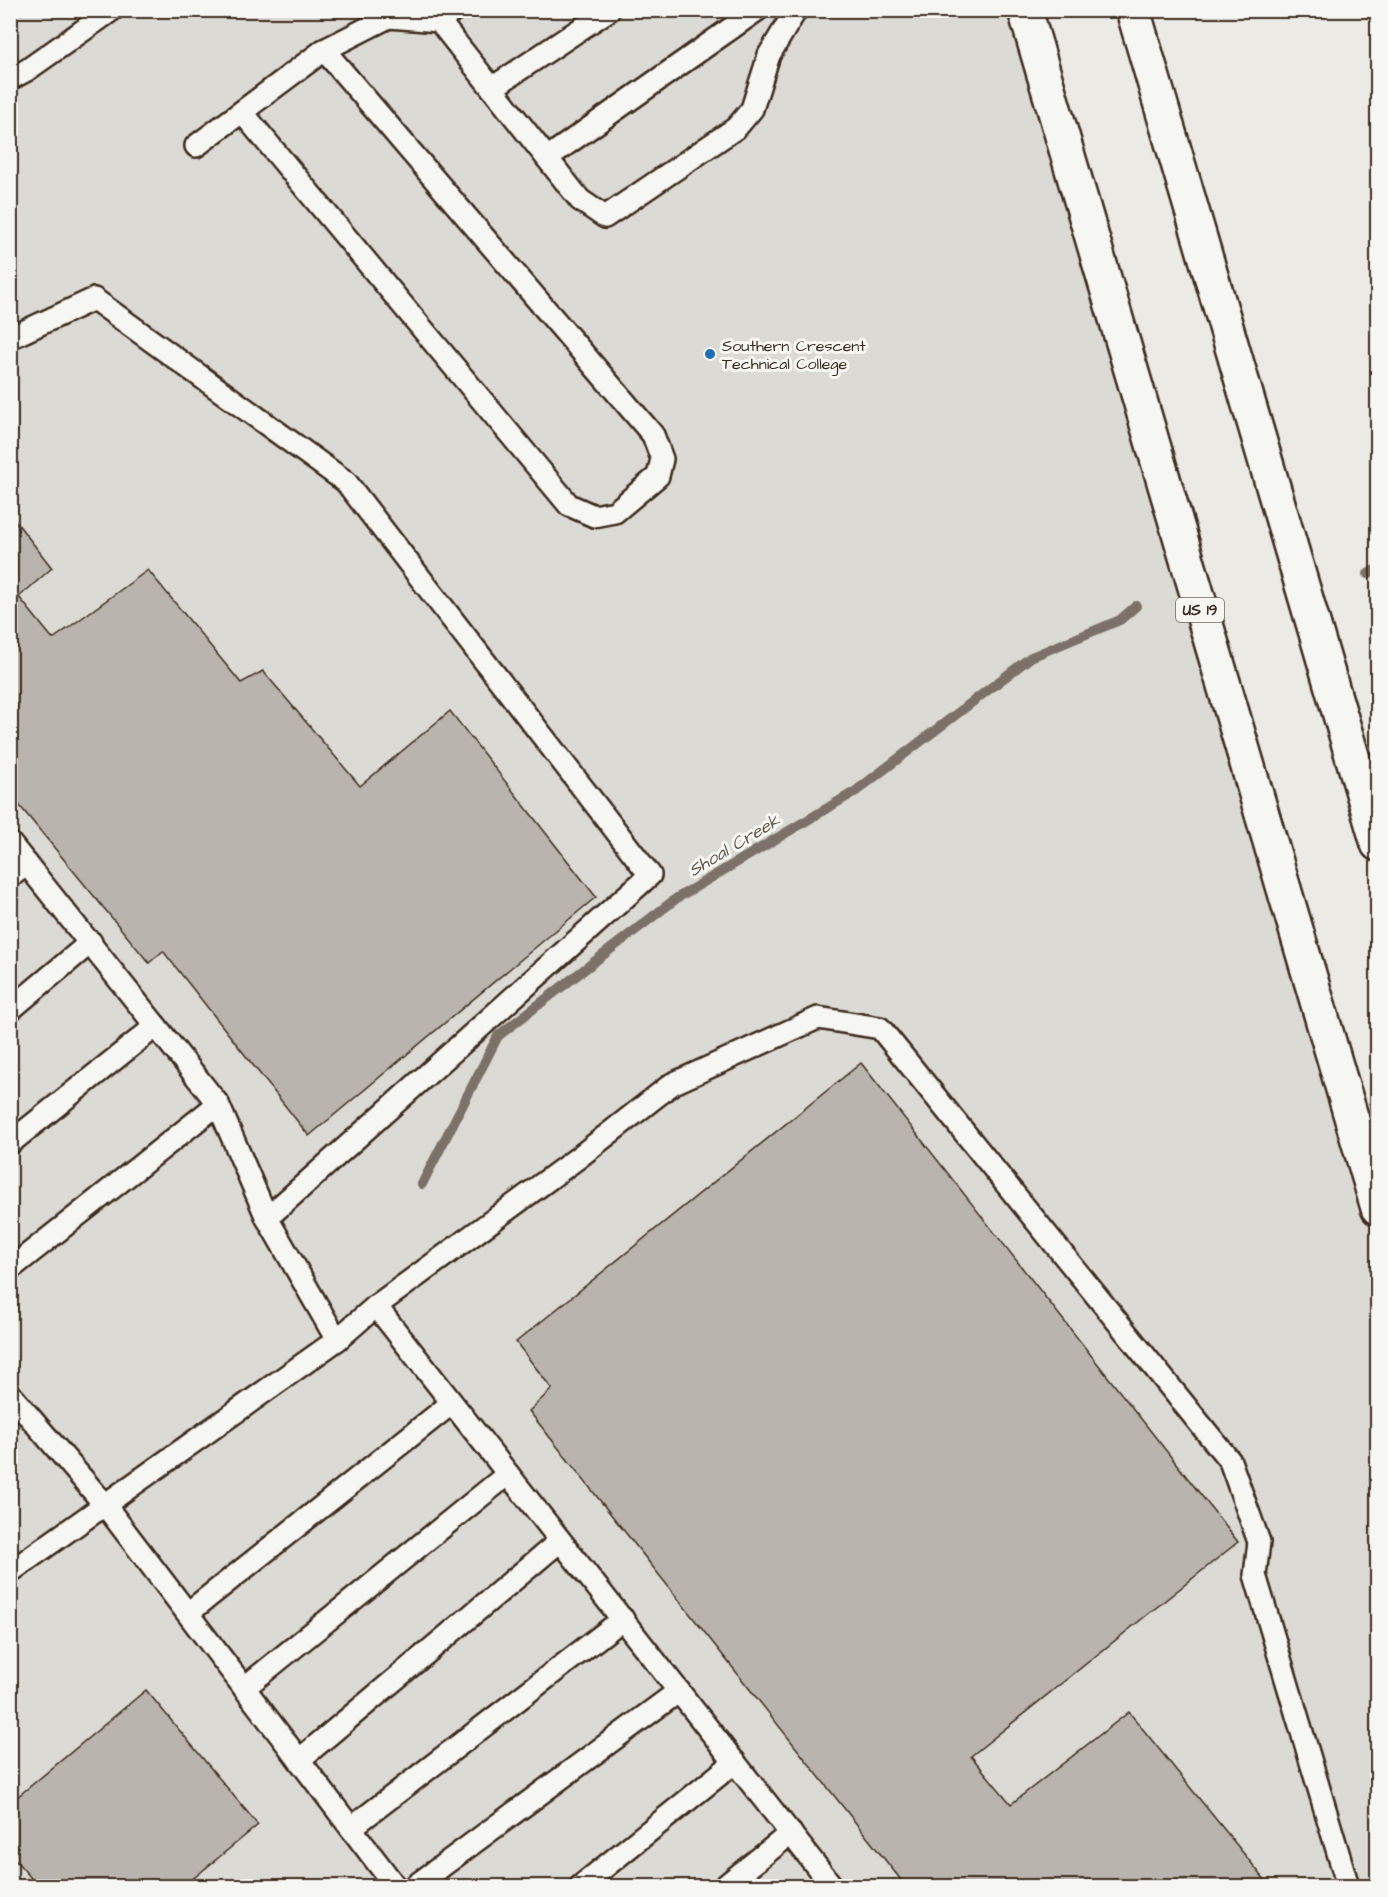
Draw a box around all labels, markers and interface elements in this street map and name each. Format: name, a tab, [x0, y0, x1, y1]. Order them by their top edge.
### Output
place label: Southern Crescent Technical College	[722, 335, 866, 376]
marker: Southern Crescent Technical College	[703, 347, 717, 361]
road number: US 19	[1176, 598, 1224, 622]
water label: Shoal Creek	[684, 808, 786, 883]

